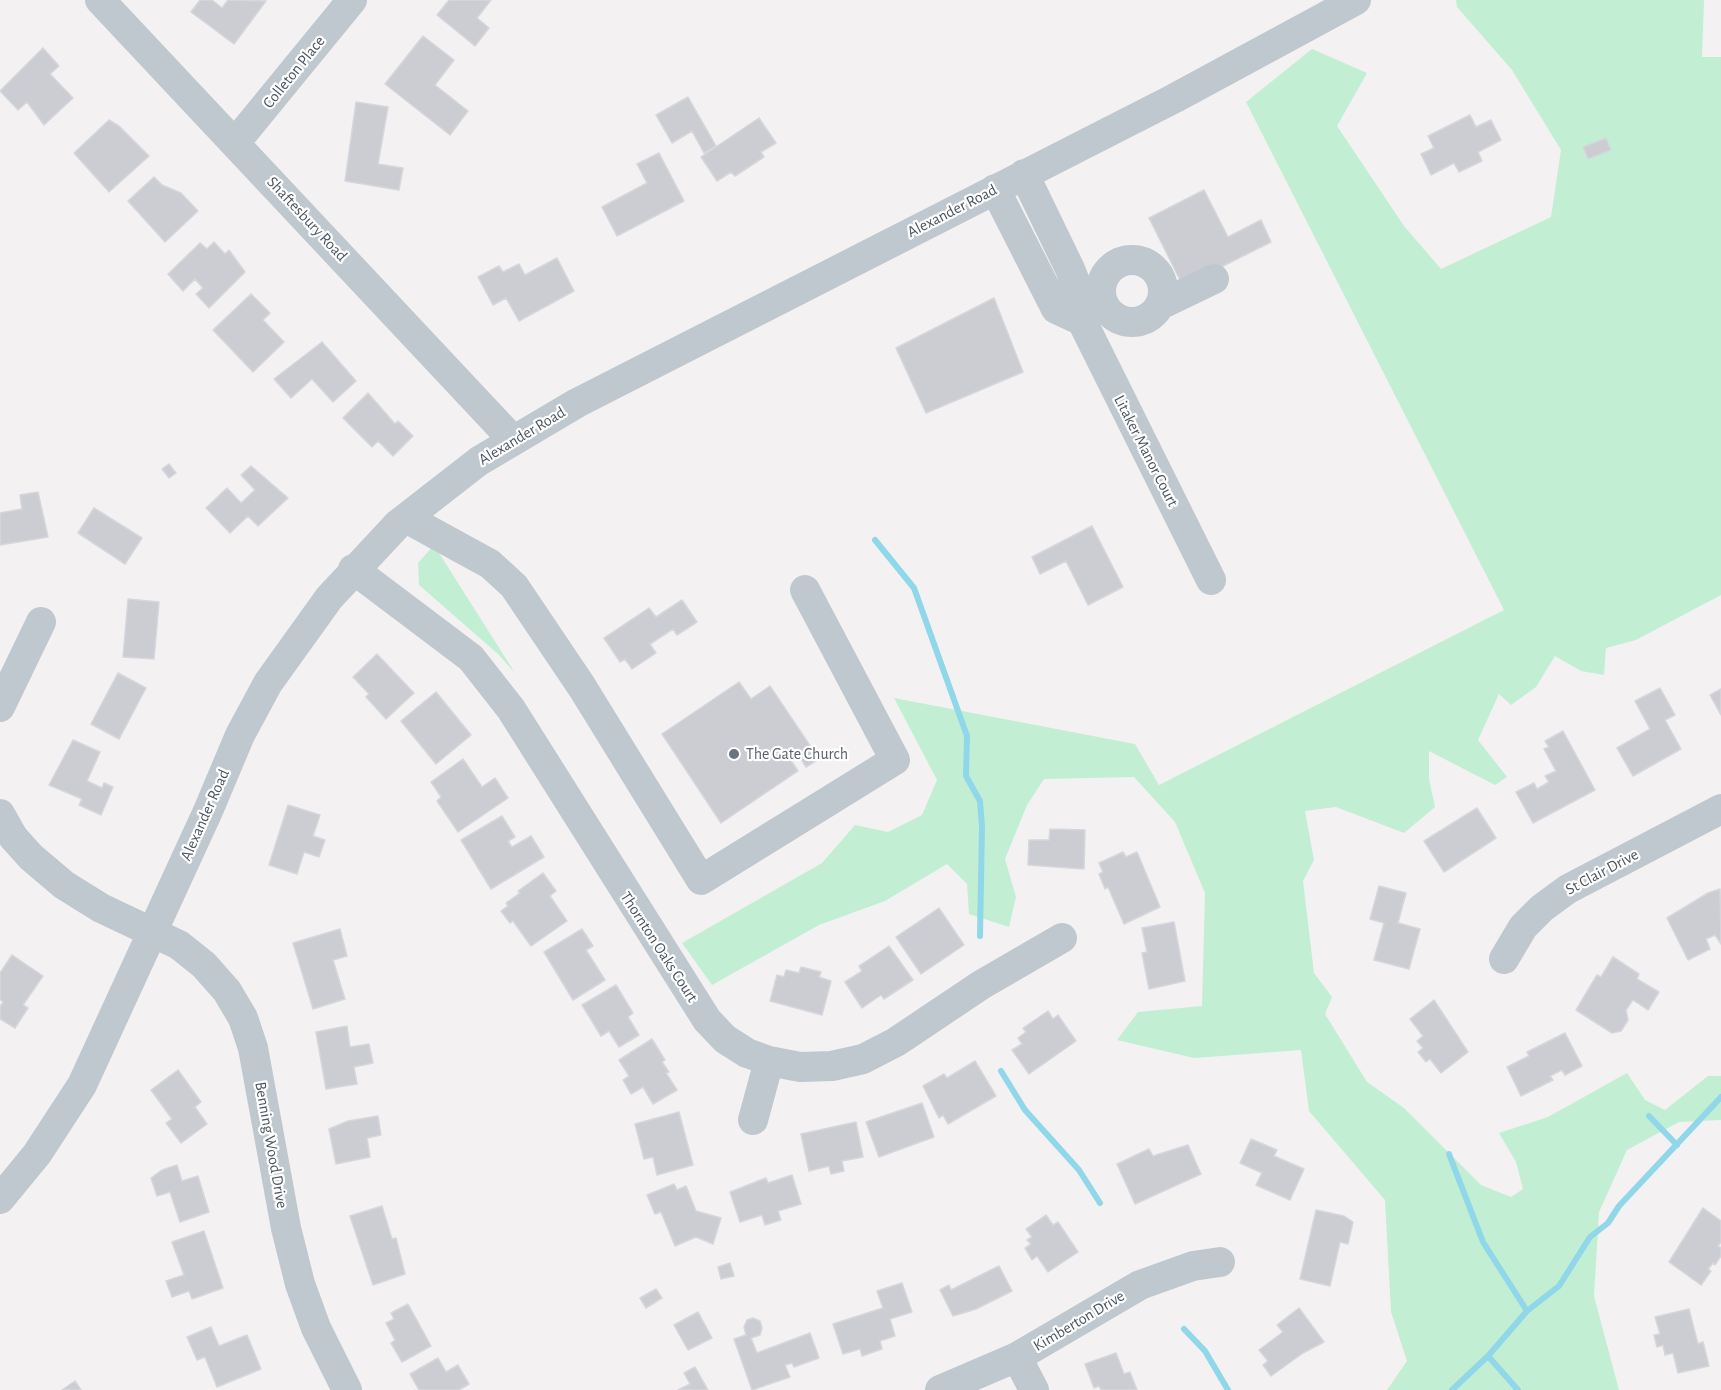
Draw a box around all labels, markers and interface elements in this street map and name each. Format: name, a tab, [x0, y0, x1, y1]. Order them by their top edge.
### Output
street label: Colleton Place	[259, 32, 329, 112]
street label: Shaftesbury Road	[263, 173, 351, 265]
street label: Alexander Road	[904, 180, 1000, 242]
street label: Litaker Manor Court	[1110, 392, 1182, 510]
street label: Alexander Road	[475, 403, 569, 469]
place label: The Gate Church	[746, 744, 848, 764]
marker: The Gate Church	[727, 747, 741, 761]
street label: Alexander Road	[176, 766, 234, 864]
street label: St Clair Drive	[1562, 845, 1642, 899]
street label: Thornton Oaks Court	[616, 888, 702, 1006]
street label: Benning Wood Drive	[250, 1080, 292, 1210]
street label: Kimberton Drive	[1030, 1286, 1128, 1356]

